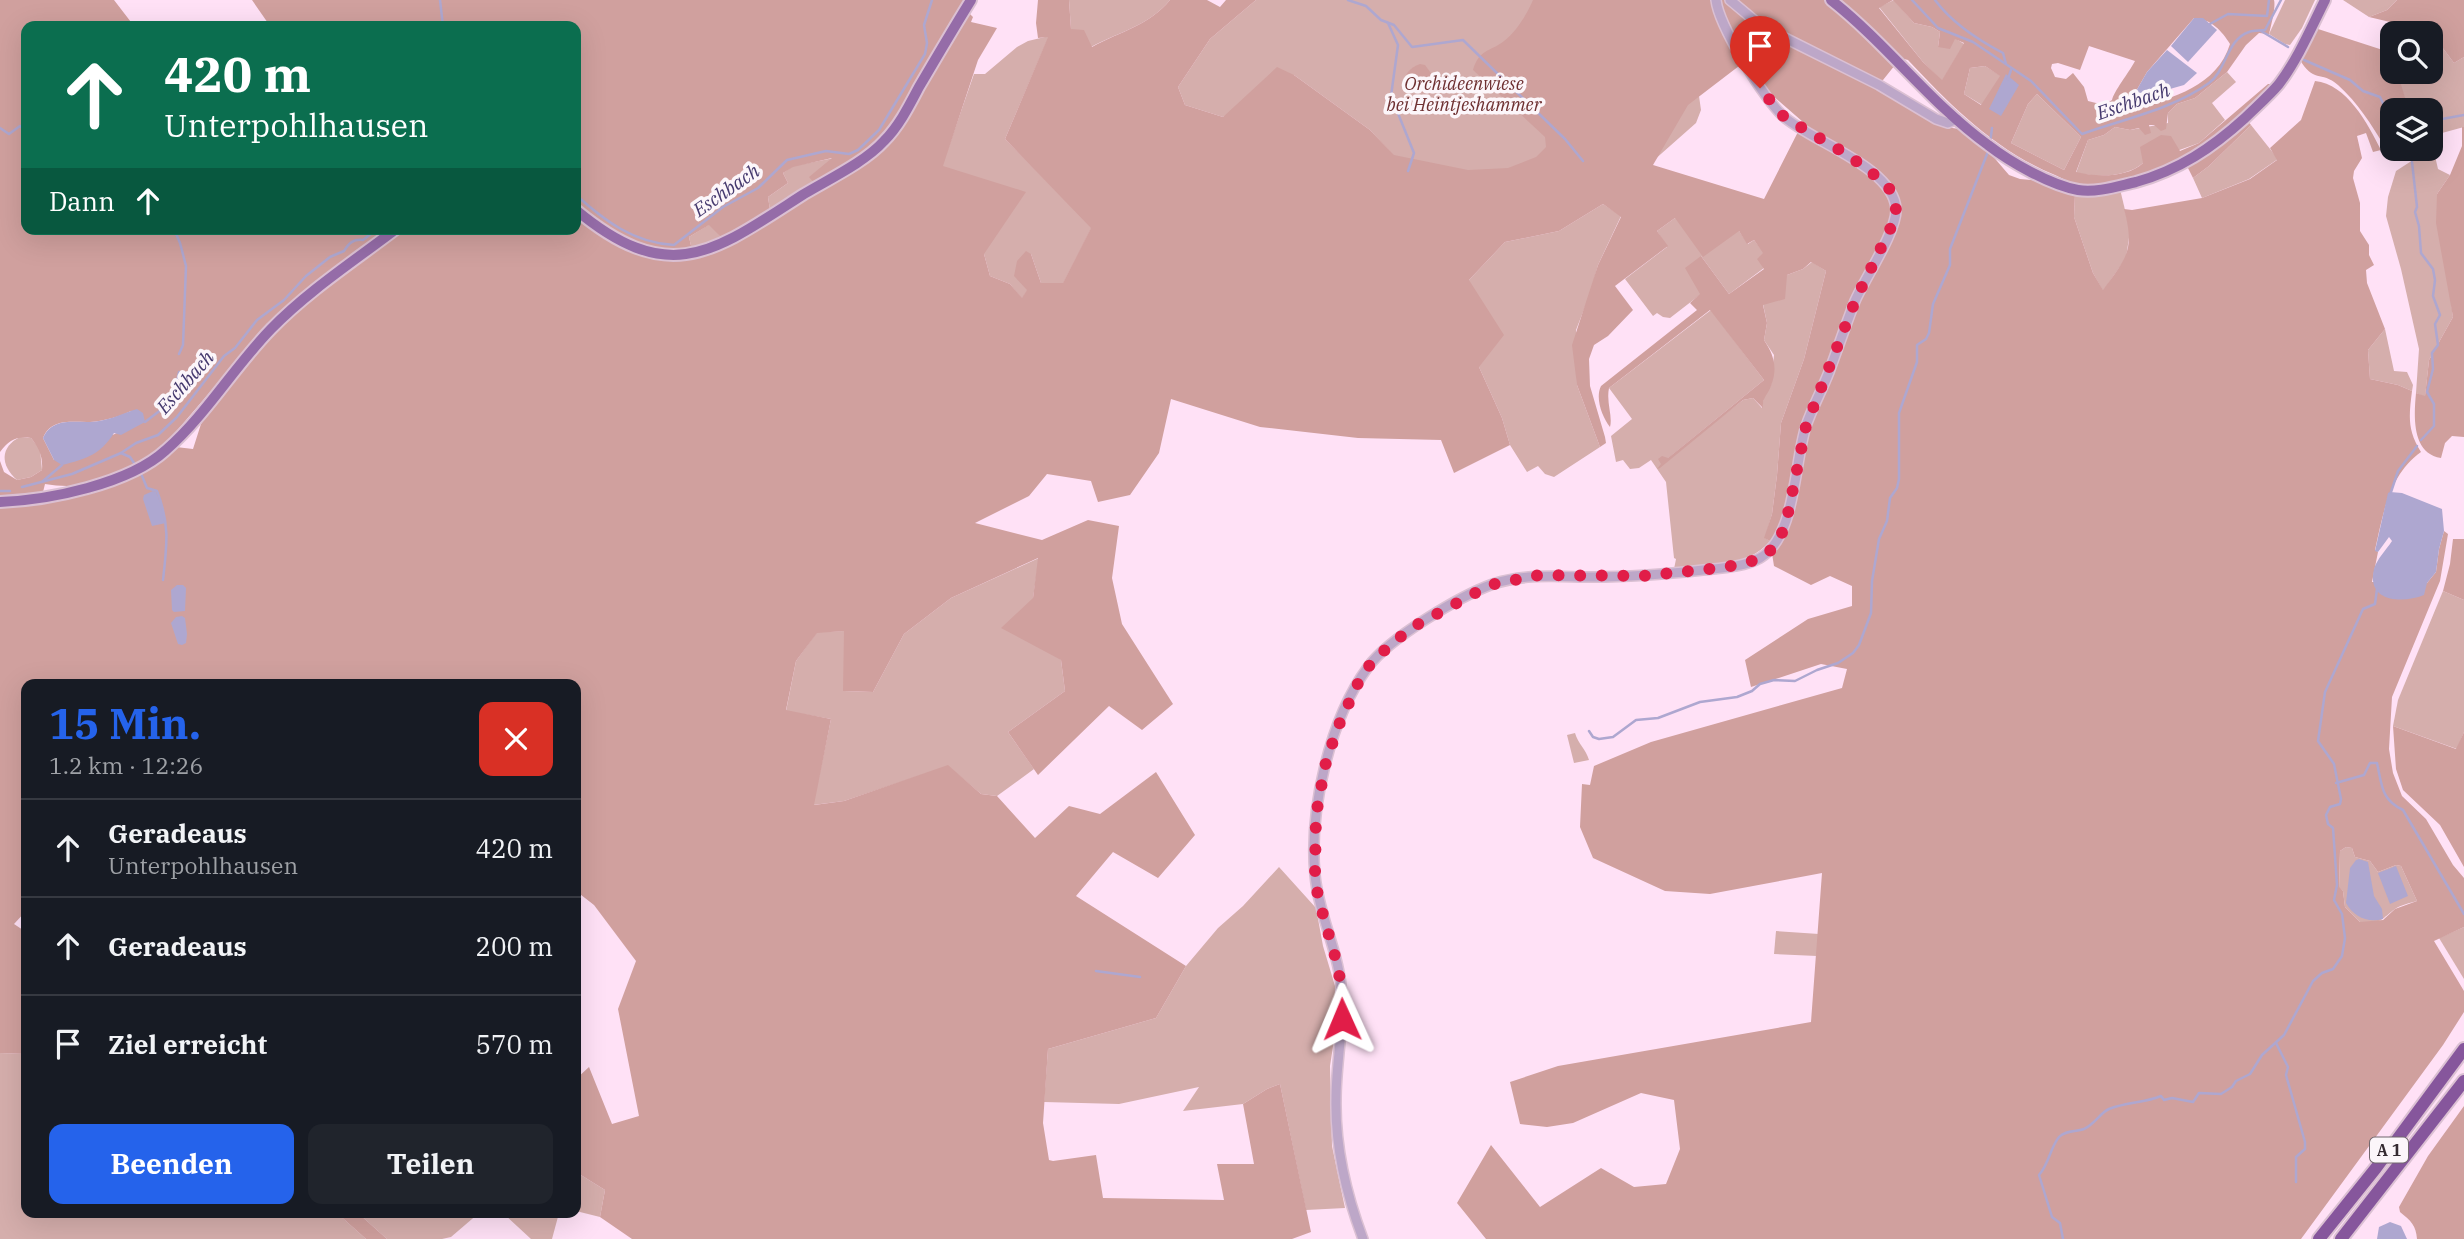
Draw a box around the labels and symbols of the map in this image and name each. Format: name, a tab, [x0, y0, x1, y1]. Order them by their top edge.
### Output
pin	[1730, 16, 1790, 88]
park label: Orchideenwiese bei Heintjeshammer	[1386, 72, 1543, 116]
water label: Eschbach	[2092, 77, 2173, 125]
water label: Eschbach	[687, 158, 764, 222]
water label: Eschbach	[150, 345, 219, 419]
position arrow	[1305, 982, 1379, 1056]
road number: A 1	[2370, 1138, 2408, 1162]

